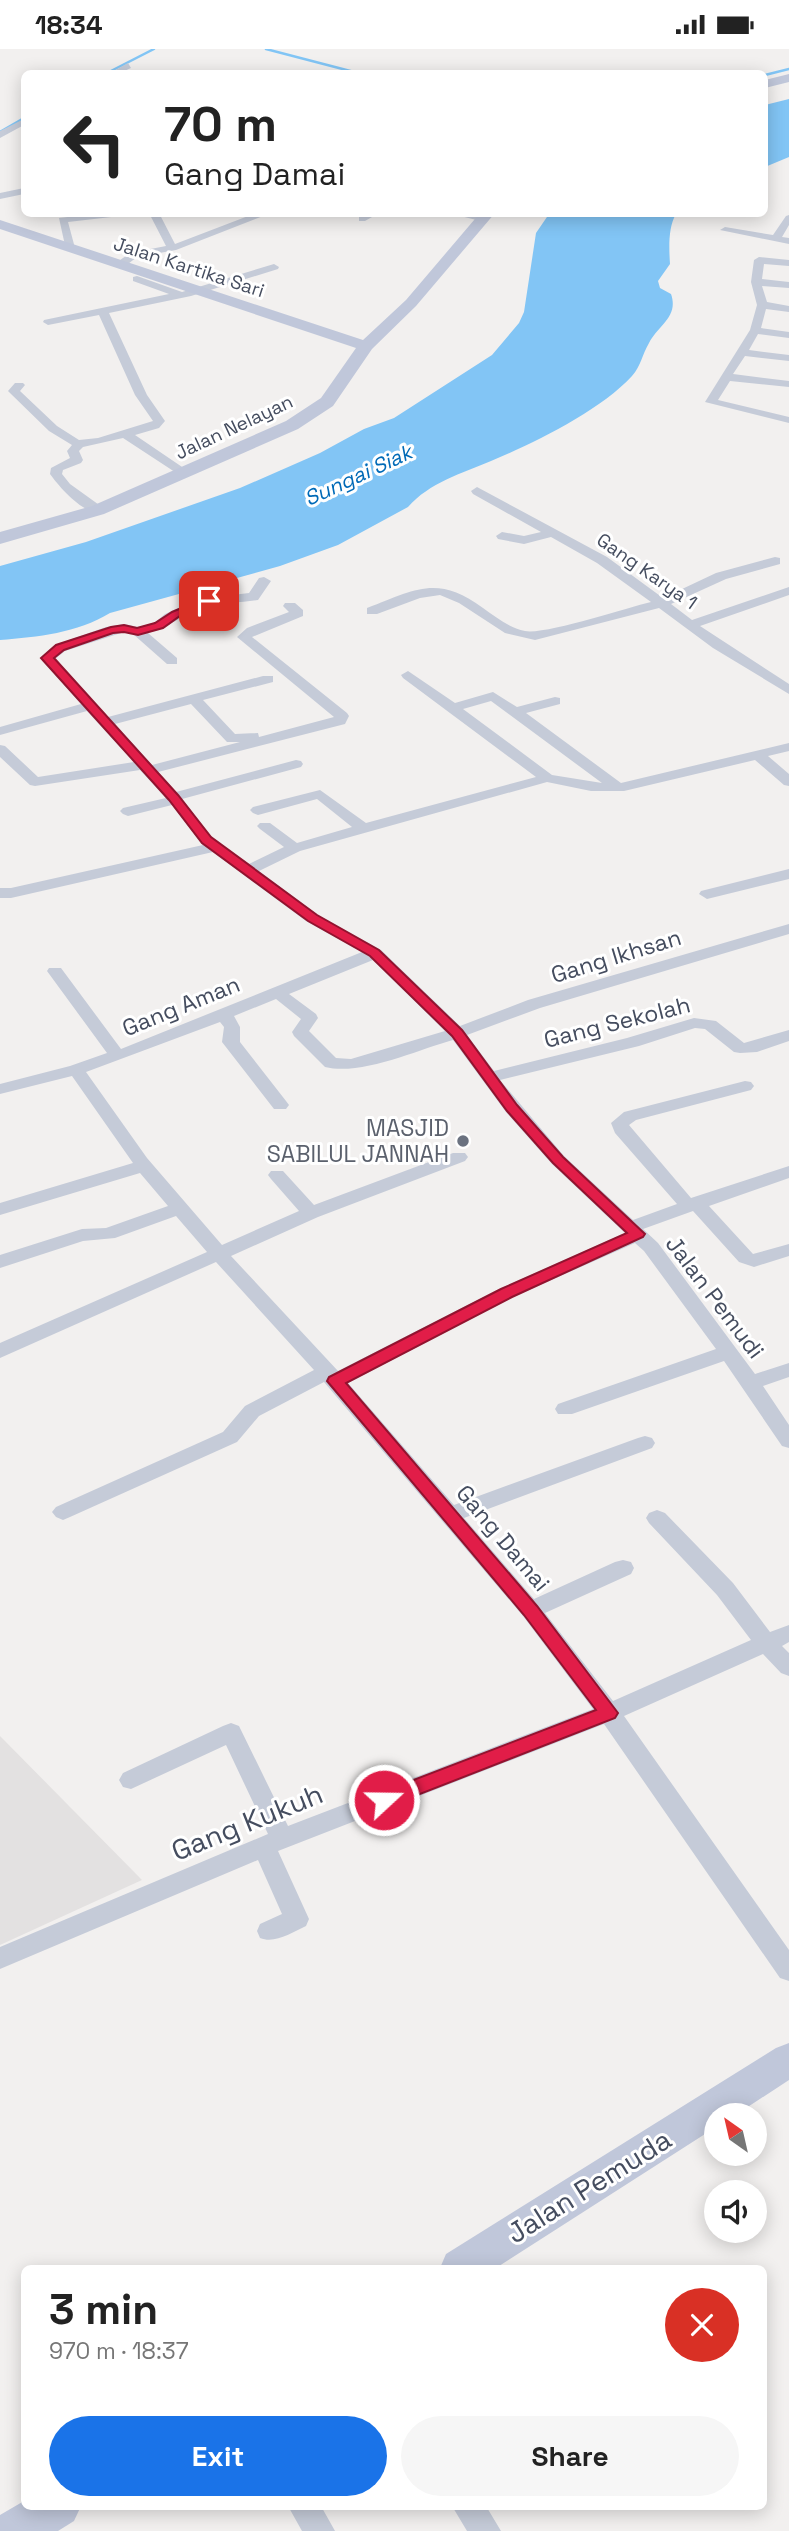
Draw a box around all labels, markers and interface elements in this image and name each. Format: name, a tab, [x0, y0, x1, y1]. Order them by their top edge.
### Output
text: 18:34	[35, 8, 102, 42]
text: 70 m	[164, 93, 277, 155]
icon: left	[49, 98, 140, 189]
text: Gang Damai	[164, 154, 345, 194]
street label: Jalan Kartika Sari	[110, 231, 268, 303]
street label: Jalan Nelayan	[171, 389, 297, 465]
water label: Sungai Siak	[300, 437, 419, 512]
street label: Gang Karya 1	[592, 527, 702, 615]
pin	[179, 571, 239, 631]
icon: arrive	[190, 582, 228, 620]
street label: Gang Ikhsan	[547, 922, 685, 990]
street label: Gang Aman	[118, 969, 244, 1043]
street label: Gang Sekolah	[541, 989, 693, 1055]
place label: MASJID SABILUL JANNAH	[267, 1113, 449, 1169]
marker: MASJID SABILUL JANNAH	[455, 1133, 471, 1149]
street label: Jalan Pemudi	[659, 1230, 771, 1364]
street label: Gang Damai	[450, 1478, 556, 1598]
position arrow	[347, 1763, 421, 1837]
street label: Gang Kukuh	[166, 1775, 328, 1869]
north arrow	[704, 2103, 766, 2167]
map controls	[704, 2103, 767, 2243]
street label: Jalan Pemuda	[500, 2121, 678, 2251]
button: sound	[704, 2180, 767, 2243]
text: 3 min	[49, 2283, 158, 2336]
button: close	[665, 2288, 739, 2362]
text: 970 m · 18:37	[49, 2336, 189, 2366]
button: Exit	[49, 2416, 387, 2496]
button: Share	[401, 2416, 739, 2496]

